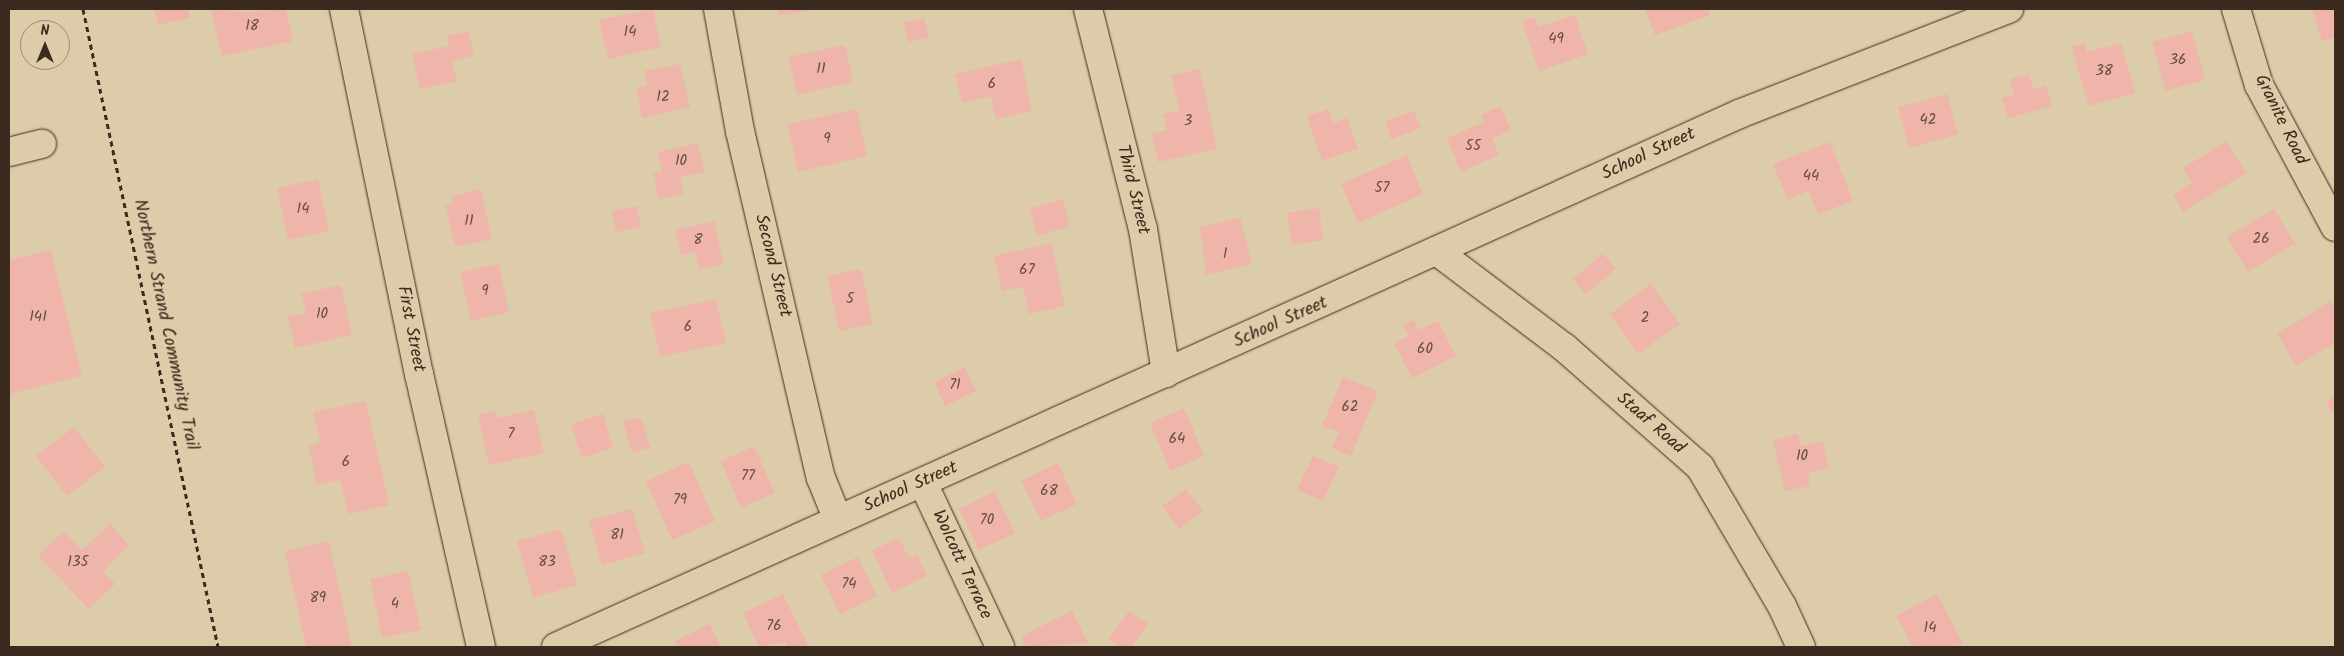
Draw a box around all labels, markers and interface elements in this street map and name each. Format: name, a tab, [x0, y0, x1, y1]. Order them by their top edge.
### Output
house number: 18	[245, 18, 259, 36]
north arrow	[20, 20, 70, 70]
text: N	[41, 20, 49, 42]
house number: 14	[624, 24, 636, 42]
house number: 49	[1548, 31, 1564, 49]
house number: 36	[2170, 52, 2186, 70]
house number: 11	[816, 61, 826, 79]
house number: 38	[2095, 63, 2113, 81]
street label: Granite Road	[2249, 71, 2311, 169]
house number: 6	[988, 76, 996, 94]
house number: 12	[656, 89, 670, 107]
house number: 42	[1920, 112, 1936, 130]
house number: 3	[1184, 113, 1192, 131]
street label: School Street	[1599, 124, 1699, 186]
house number: 9	[823, 131, 831, 149]
house number: 55	[1465, 138, 1481, 156]
street label: Third Street	[1110, 143, 1154, 237]
house number: 10	[675, 153, 687, 171]
house number: 44	[1803, 168, 1819, 186]
house number: 57	[1375, 180, 1389, 198]
street label: Northern Strand Community Trail	[128, 198, 202, 452]
house number: 14	[297, 201, 309, 219]
street label: Second Street	[749, 212, 795, 320]
house number: 11	[464, 213, 474, 231]
house number: 26	[2252, 231, 2270, 249]
house number: 8	[693, 232, 703, 250]
house number: 1	[1223, 246, 1227, 264]
house number: 67	[1019, 262, 1035, 280]
house number: 9	[481, 283, 489, 301]
street label: First Street	[391, 284, 429, 374]
house number: 5	[846, 291, 854, 309]
street label: School Street	[1231, 293, 1331, 353]
house number: 10	[316, 306, 328, 324]
house number: 141	[29, 309, 47, 327]
house number: 2	[1641, 310, 1649, 328]
house number: 6	[684, 319, 692, 337]
house number: 60	[1417, 341, 1433, 359]
house number: 71	[949, 377, 961, 395]
street label: Staaf Road	[1611, 388, 1689, 460]
house number: 62	[1341, 399, 1359, 417]
house number: 7	[508, 426, 514, 444]
house number: 64	[1169, 431, 1185, 449]
house number: 10	[1796, 448, 1808, 466]
house number: 6	[342, 454, 350, 472]
street label: School Street	[861, 458, 961, 518]
house number: 77	[741, 468, 755, 486]
house number: 68	[1040, 483, 1058, 501]
house number: 79	[673, 492, 687, 510]
street label: Wolcott Terrace	[926, 507, 996, 623]
house number: 70	[980, 512, 994, 530]
house number: 81	[610, 527, 624, 545]
house number: 135	[67, 554, 89, 572]
house number: 83	[538, 554, 556, 572]
house number: 74	[841, 576, 857, 594]
house number: 89	[310, 590, 326, 608]
house number: 4	[391, 596, 399, 614]
house number: 76	[766, 618, 782, 636]
house number: 14	[1924, 620, 1936, 638]

